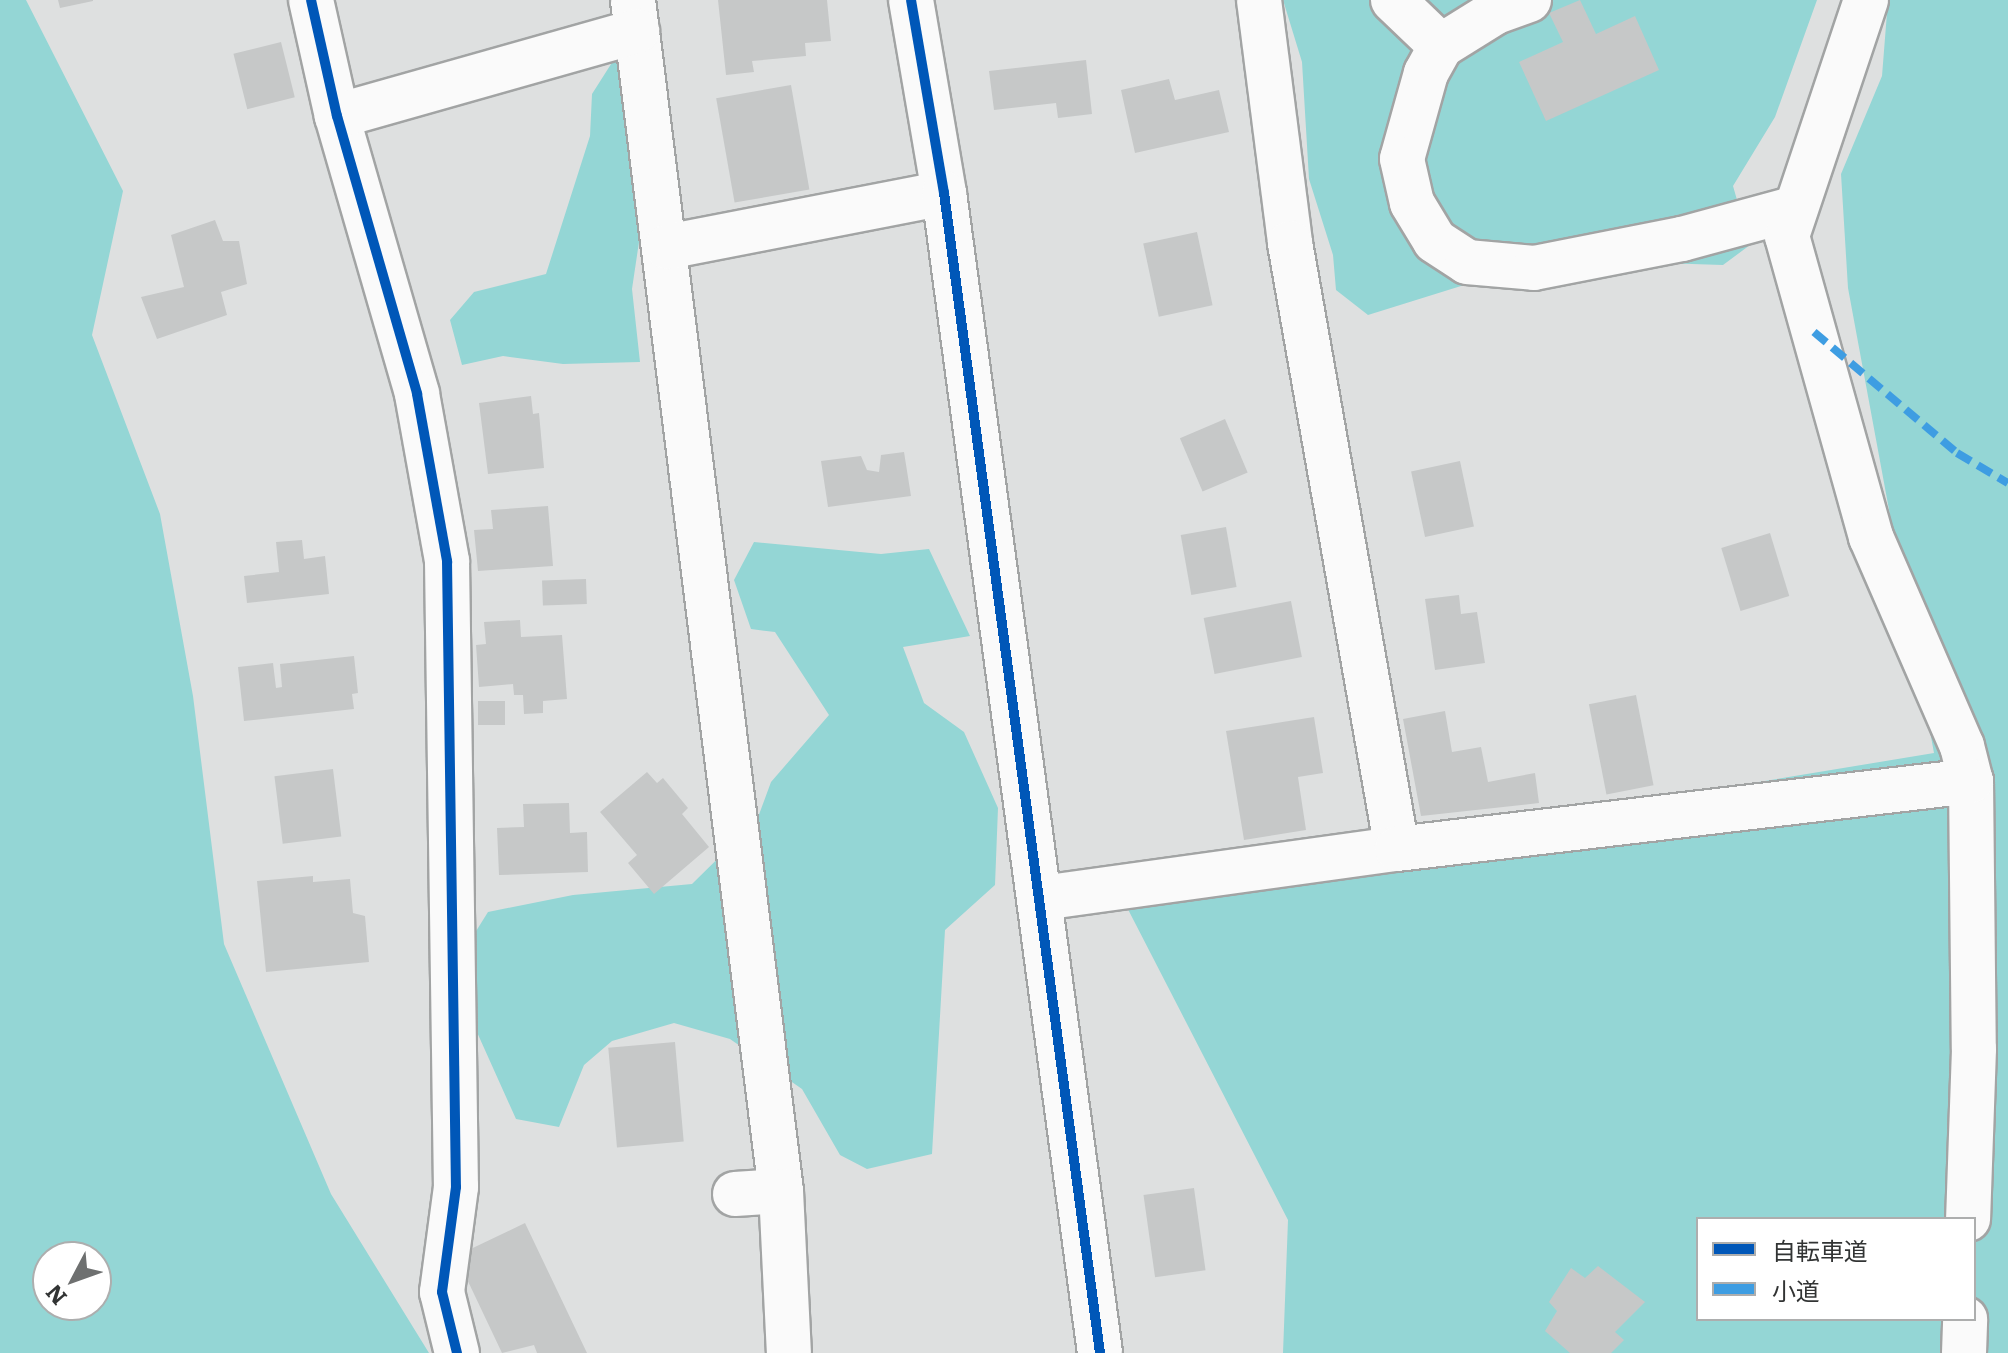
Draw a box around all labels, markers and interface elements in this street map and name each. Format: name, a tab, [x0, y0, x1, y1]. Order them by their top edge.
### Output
legend	[1696, 1217, 1976, 1321]
text: 自転車道	[1772, 1232, 1868, 1267]
north arrow	[32, 1241, 112, 1321]
text: 小道	[1772, 1272, 1820, 1307]
text: N	[37, 1278, 74, 1314]

